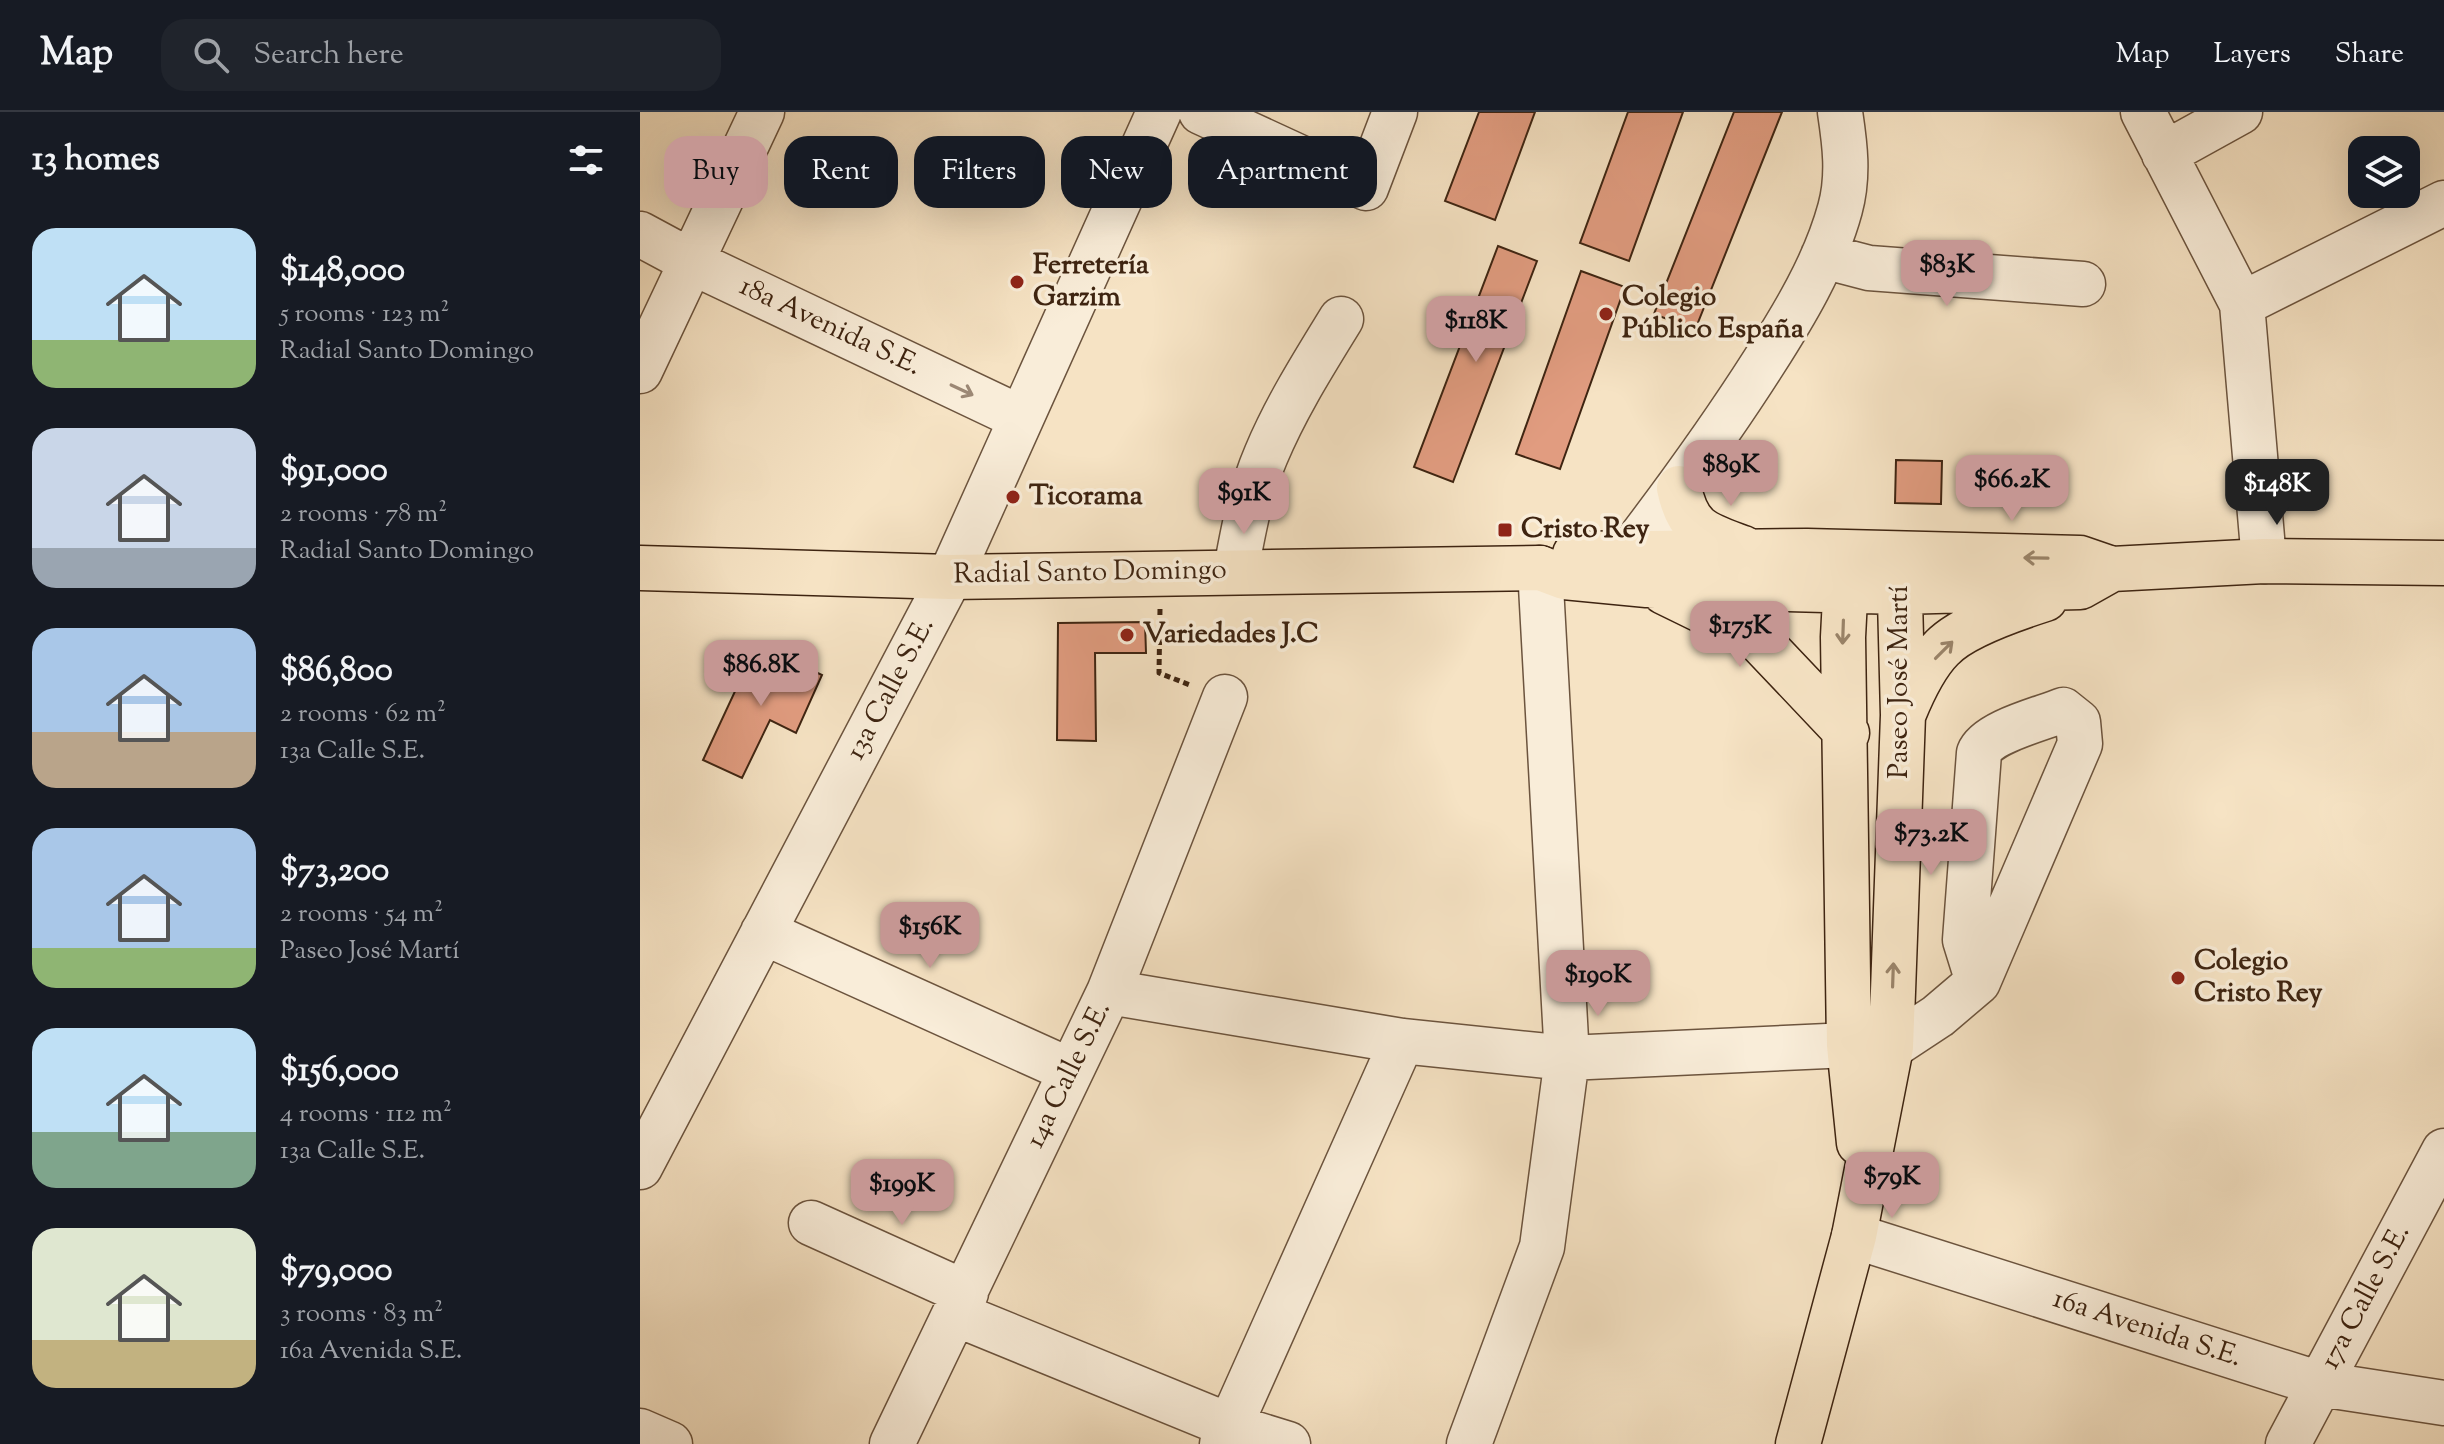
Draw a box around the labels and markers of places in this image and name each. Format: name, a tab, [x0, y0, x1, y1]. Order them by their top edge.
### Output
pin: $83K	[1900, 240, 1994, 308]
place label: Ferretería Garzim	[1033, 246, 1149, 318]
marker: Ferretería Garzim	[1008, 273, 1026, 291]
place label: Colegio Público España	[1622, 278, 1804, 350]
pin: $118K	[1420, 296, 1532, 364]
marker: Colegio Público España	[1597, 305, 1615, 323]
pin: $89K	[1684, 440, 1778, 508]
pin: $66.2K	[1947, 455, 2077, 523]
pin: $148K	[2221, 459, 2333, 527]
pin: $91K	[1197, 468, 1291, 536]
place label: Ticorama	[1029, 477, 1143, 517]
marker: Ticorama	[1004, 488, 1022, 506]
place label: Cristo Rey	[1521, 510, 1649, 550]
marker: Cristo Rey	[1496, 521, 1514, 539]
pin: $175K	[1684, 601, 1796, 669]
place label: Variedades J.C	[1143, 615, 1319, 655]
marker: Variedades J.C	[1118, 626, 1136, 644]
pin: $86.8K	[696, 640, 826, 708]
pin: $73.2K	[1866, 809, 1996, 877]
pin: $156K	[874, 902, 986, 970]
place label: Colegio Cristo Rey	[2194, 942, 2322, 1014]
pin: $190K	[1542, 950, 1654, 1018]
marker: Colegio Cristo Rey	[2169, 969, 2187, 987]
pin: $79K	[1845, 1152, 1939, 1220]
pin: $199K	[846, 1159, 958, 1227]

